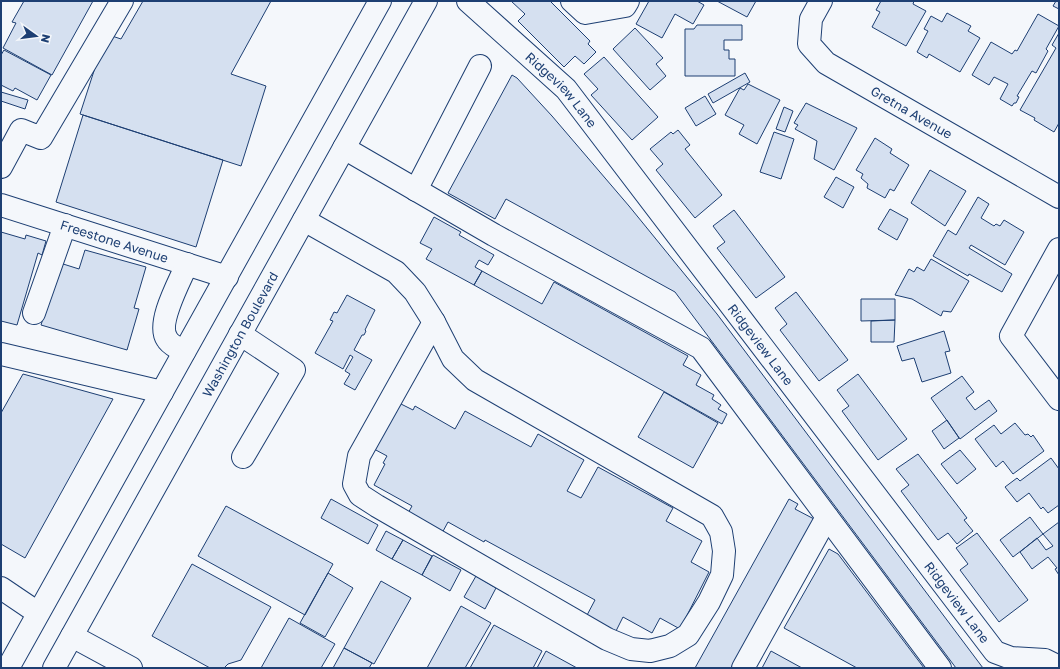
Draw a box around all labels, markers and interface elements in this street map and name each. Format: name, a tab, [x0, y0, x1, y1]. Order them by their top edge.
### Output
north arrow	[16, 16, 56, 56]
text: N	[39, 33, 54, 44]
street label: Ridgeview Lane	[522, 48, 600, 131]
street label: Gretna Avenue	[868, 83, 955, 142]
street label: Freestone Avenue	[58, 216, 170, 266]
street label: Washington Boulevard	[199, 269, 281, 400]
street label: Ridgeview Lane	[725, 301, 797, 388]
street label: Ridgeview Lane	[921, 558, 993, 646]

